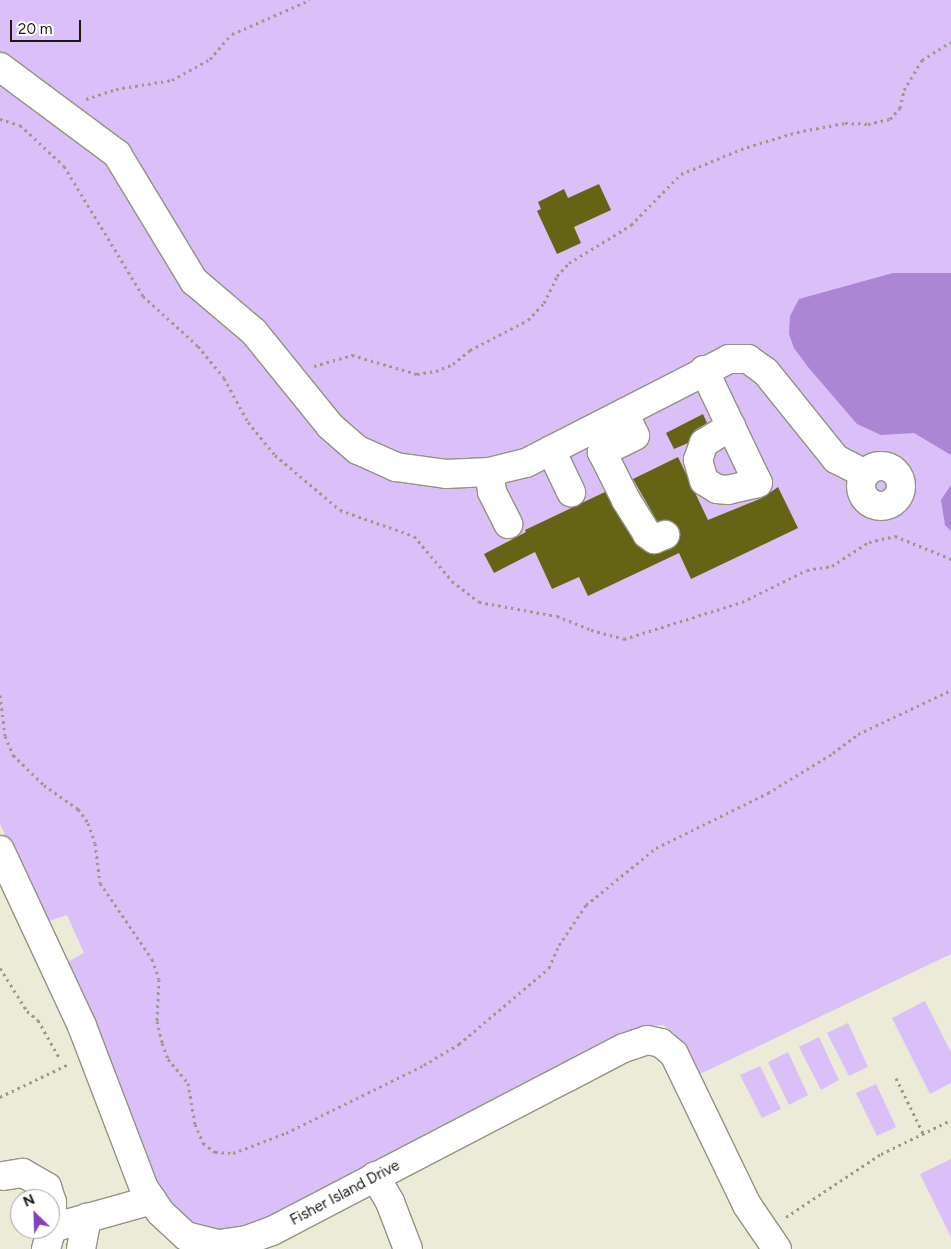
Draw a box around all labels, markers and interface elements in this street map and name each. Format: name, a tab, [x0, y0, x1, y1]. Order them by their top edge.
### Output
scale bar	[12, 10, 84, 42]
text: 20 m	[18, 20, 52, 38]
street label: Fisher Island Drive	[287, 1157, 403, 1229]
north arrow	[10, 1189, 60, 1239]
text: N	[21, 1191, 37, 1211]

